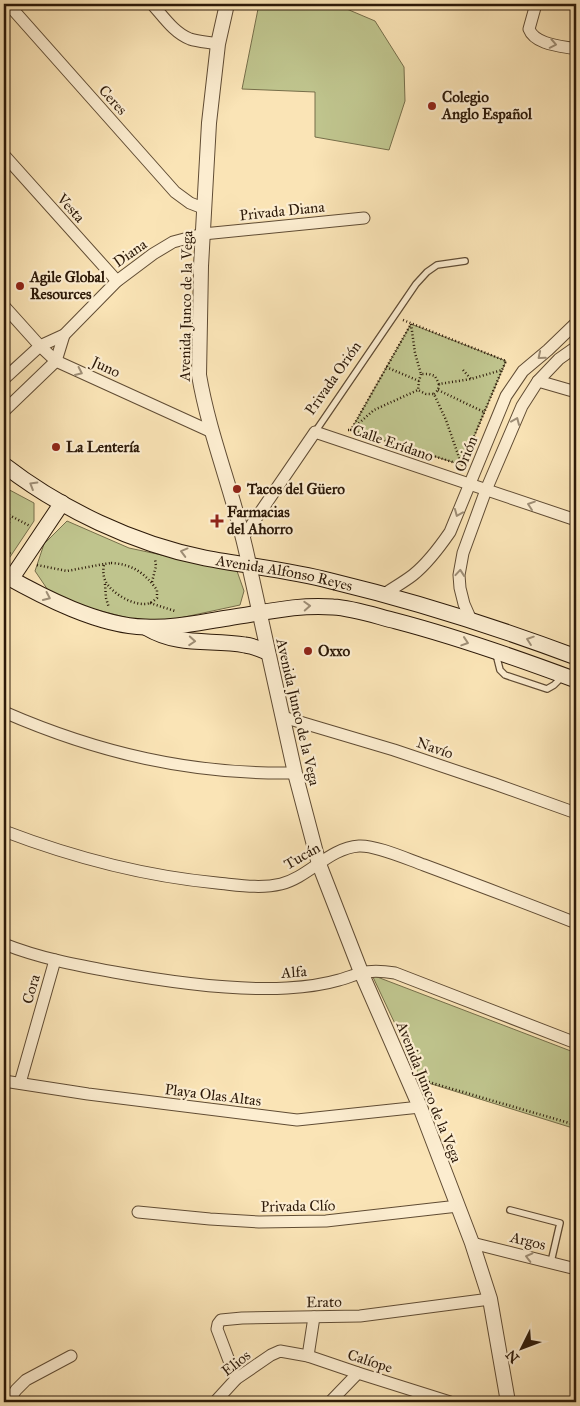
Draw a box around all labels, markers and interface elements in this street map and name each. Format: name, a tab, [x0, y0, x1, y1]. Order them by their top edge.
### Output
one-way arrow	[548, 38, 557, 49]
street label: Ceres	[95, 81, 131, 119]
place label: Colegio Anglo Español	[441, 88, 533, 124]
marker: Colegio Anglo Español	[426, 100, 438, 112]
street label: Vesta	[53, 189, 89, 227]
street label: Privada Diana	[239, 198, 326, 224]
street label: Avenida Junco de la Vega	[176, 230, 197, 383]
street label: Diana	[110, 235, 151, 271]
place label: Agile Global Resources	[29, 268, 106, 303]
marker: Agile Global Resources	[14, 280, 26, 292]
street label: Privada Orión	[301, 338, 365, 418]
one-way arrow	[538, 350, 547, 358]
street label: Juno	[87, 352, 123, 382]
one-way arrow	[74, 365, 83, 376]
one-way arrow	[510, 417, 520, 426]
street label: Calle Erídano	[350, 421, 436, 465]
street label: Orión	[451, 434, 481, 474]
place label: La Lentería	[66, 438, 140, 456]
marker: La Lentería	[50, 441, 62, 453]
place label: Tacos del Güero	[246, 480, 345, 498]
one-way arrow	[29, 482, 38, 491]
marker: Tacos del Güero	[231, 483, 243, 495]
one-way arrow	[528, 501, 536, 511]
place label: Farmacias del Ahorro	[227, 503, 293, 538]
one-way arrow	[453, 508, 464, 517]
marker: Farmacias del Ahorro	[211, 515, 223, 527]
one-way arrow	[180, 548, 188, 558]
street label: Avenida Alfonso Reyes	[214, 551, 354, 595]
one-way arrow	[455, 569, 466, 577]
one-way arrow	[42, 591, 51, 602]
one-way arrow	[304, 601, 312, 612]
one-way arrow	[188, 636, 196, 647]
street label: Avenida Junco de la Vega	[271, 636, 324, 788]
one-way arrow	[460, 636, 469, 646]
one-way arrow	[527, 636, 535, 646]
place label: Oxxo	[318, 642, 351, 660]
marker: Oxxo	[302, 645, 314, 657]
street label: Navío	[414, 733, 456, 763]
street label: Tucán	[281, 838, 323, 874]
street label: Alfa	[280, 962, 308, 982]
street label: Cora	[18, 972, 44, 1006]
street label: Avenida Junco de la Vega	[391, 1018, 466, 1166]
street label: Playa Olas Altas	[164, 1080, 262, 1110]
street label: Privada Clío	[261, 1196, 336, 1216]
street label: Argos	[507, 1228, 548, 1254]
one-way arrow	[524, 1252, 533, 1263]
street label: Erato	[306, 1293, 342, 1311]
north arrow	[498, 1324, 548, 1374]
street label: Calíope	[345, 1345, 395, 1377]
street label: Elios	[218, 1346, 254, 1380]
text: N	[502, 1346, 523, 1366]

